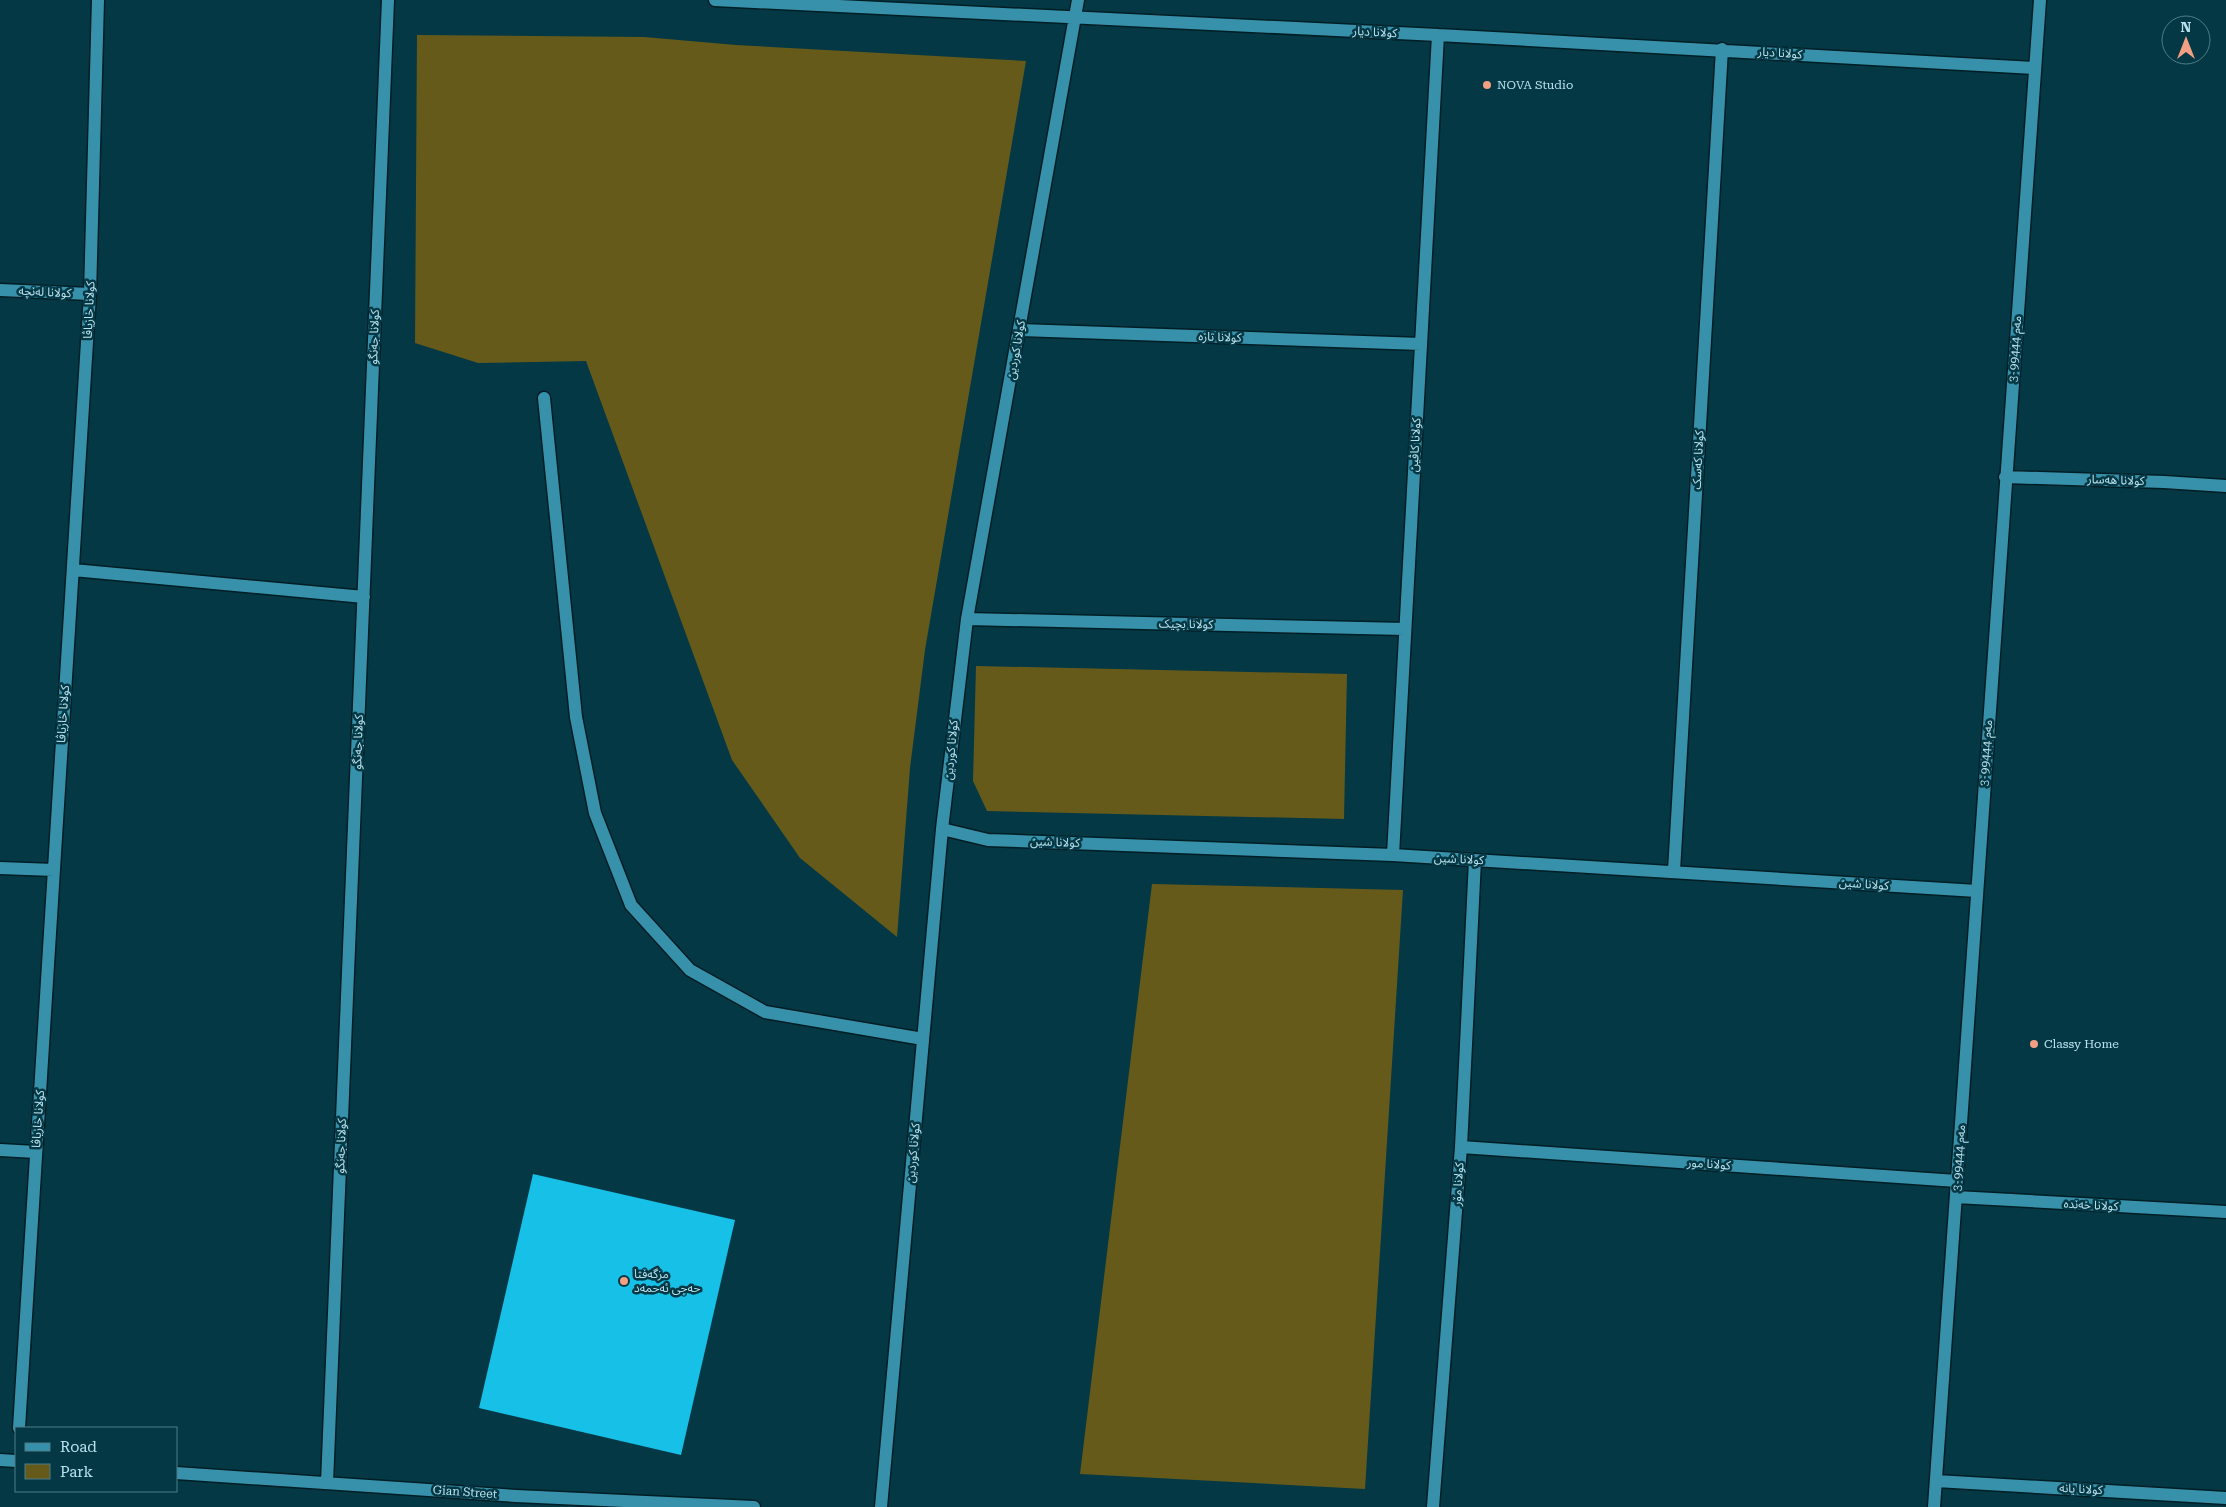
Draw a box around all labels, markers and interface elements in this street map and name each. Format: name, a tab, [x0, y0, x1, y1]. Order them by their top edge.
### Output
north arrow	[2161, 15, 2211, 65]
text: N	[2181, 19, 2192, 35]
street label: کولانا دیار	[1351, 24, 1399, 40]
street label: کولانا دیار	[1756, 44, 1804, 62]
place label: NOVA Studio	[1497, 78, 1573, 92]
marker: NOVA Studio	[1481, 79, 1493, 91]
street label: کولانا خازیاڤا	[80, 280, 98, 339]
street label: کولانا لەنچە	[18, 284, 73, 301]
street label: کولانا جەنگو	[366, 308, 382, 365]
street label: مەم 99444-3	[2006, 315, 2026, 383]
street label: کولانا کوردین	[1004, 318, 1028, 381]
street label: کولانا تازە	[1198, 329, 1243, 345]
street label: کولانا کاڤین	[1407, 416, 1424, 473]
street label: کولانا کەسک	[1689, 429, 1707, 490]
street label: کولانا هه‌سار	[2086, 472, 2146, 488]
street label: کولانا بچیک	[1159, 617, 1214, 633]
street label: کولانا خازیاڤا	[54, 684, 72, 743]
street label: کولانا جەنگو	[350, 713, 366, 770]
street label: کولانا کوردین	[941, 718, 961, 781]
street label: مەم 99444-3	[1977, 719, 1997, 787]
street label: کولانا شین	[1030, 834, 1081, 850]
street label: کولانا شین	[1434, 851, 1485, 867]
street label: کولانا شین	[1839, 875, 1890, 893]
place label: Classy Home	[2044, 1037, 2119, 1051]
marker: Classy Home	[2028, 1038, 2040, 1050]
street label: کولانا خازیاڤا	[29, 1089, 47, 1148]
street label: کولانا جەنگو	[333, 1117, 349, 1174]
street label: کولانا کوردین	[903, 1121, 923, 1184]
street label: مەم 99444-3	[1950, 1124, 1970, 1192]
street label: کولانا مور	[1686, 1155, 1732, 1173]
street label: کولانا مۆر	[1449, 1161, 1467, 1207]
street label: کولانا خه‌نده‌	[2063, 1197, 2120, 1213]
place label: مزگەفتا حەجی ئەحمەد	[634, 1267, 700, 1295]
marker: مزگەفتا حەجی ئەحمەد	[618, 1275, 630, 1287]
legend	[15, 1427, 178, 1492]
text: Road	[60, 1438, 97, 1456]
text: Park	[60, 1463, 94, 1481]
street label: کولانا یانه	[2059, 1481, 2104, 1497]
street label: Gian Street	[432, 1483, 498, 1501]

